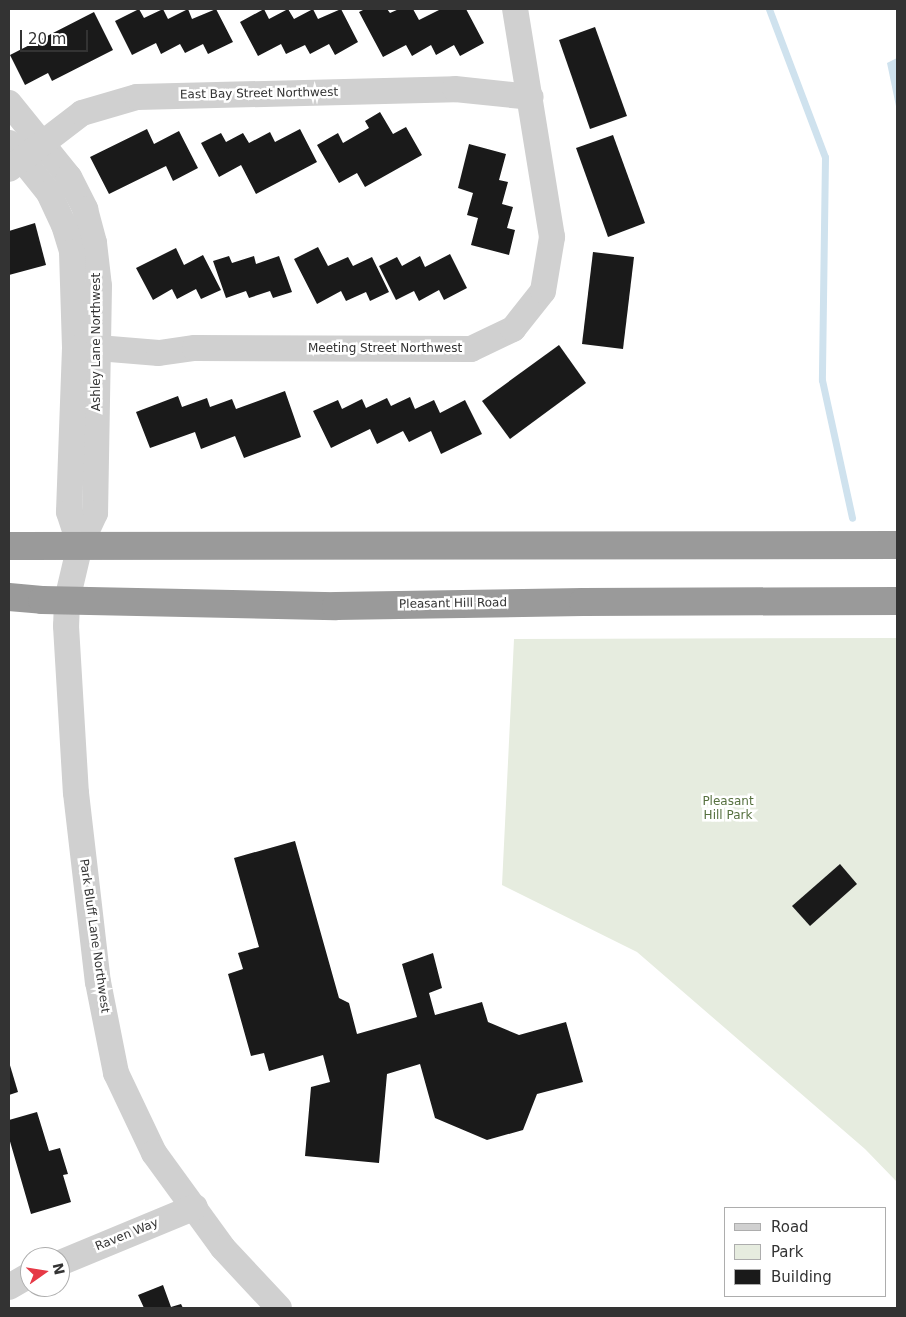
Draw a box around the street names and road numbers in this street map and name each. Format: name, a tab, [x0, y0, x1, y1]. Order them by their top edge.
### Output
street label: East Bay Street Northwest	[180, 85, 338, 103]
street label: Ashley Lane Northwest	[90, 273, 104, 411]
street label: Meeting Street Northwest	[308, 342, 462, 356]
street label: Pleasant Hill Road	[399, 596, 507, 612]
street label: Park Bluff Lane Northwest	[76, 858, 112, 1014]
street label: Raven Way	[93, 1216, 161, 1254]

